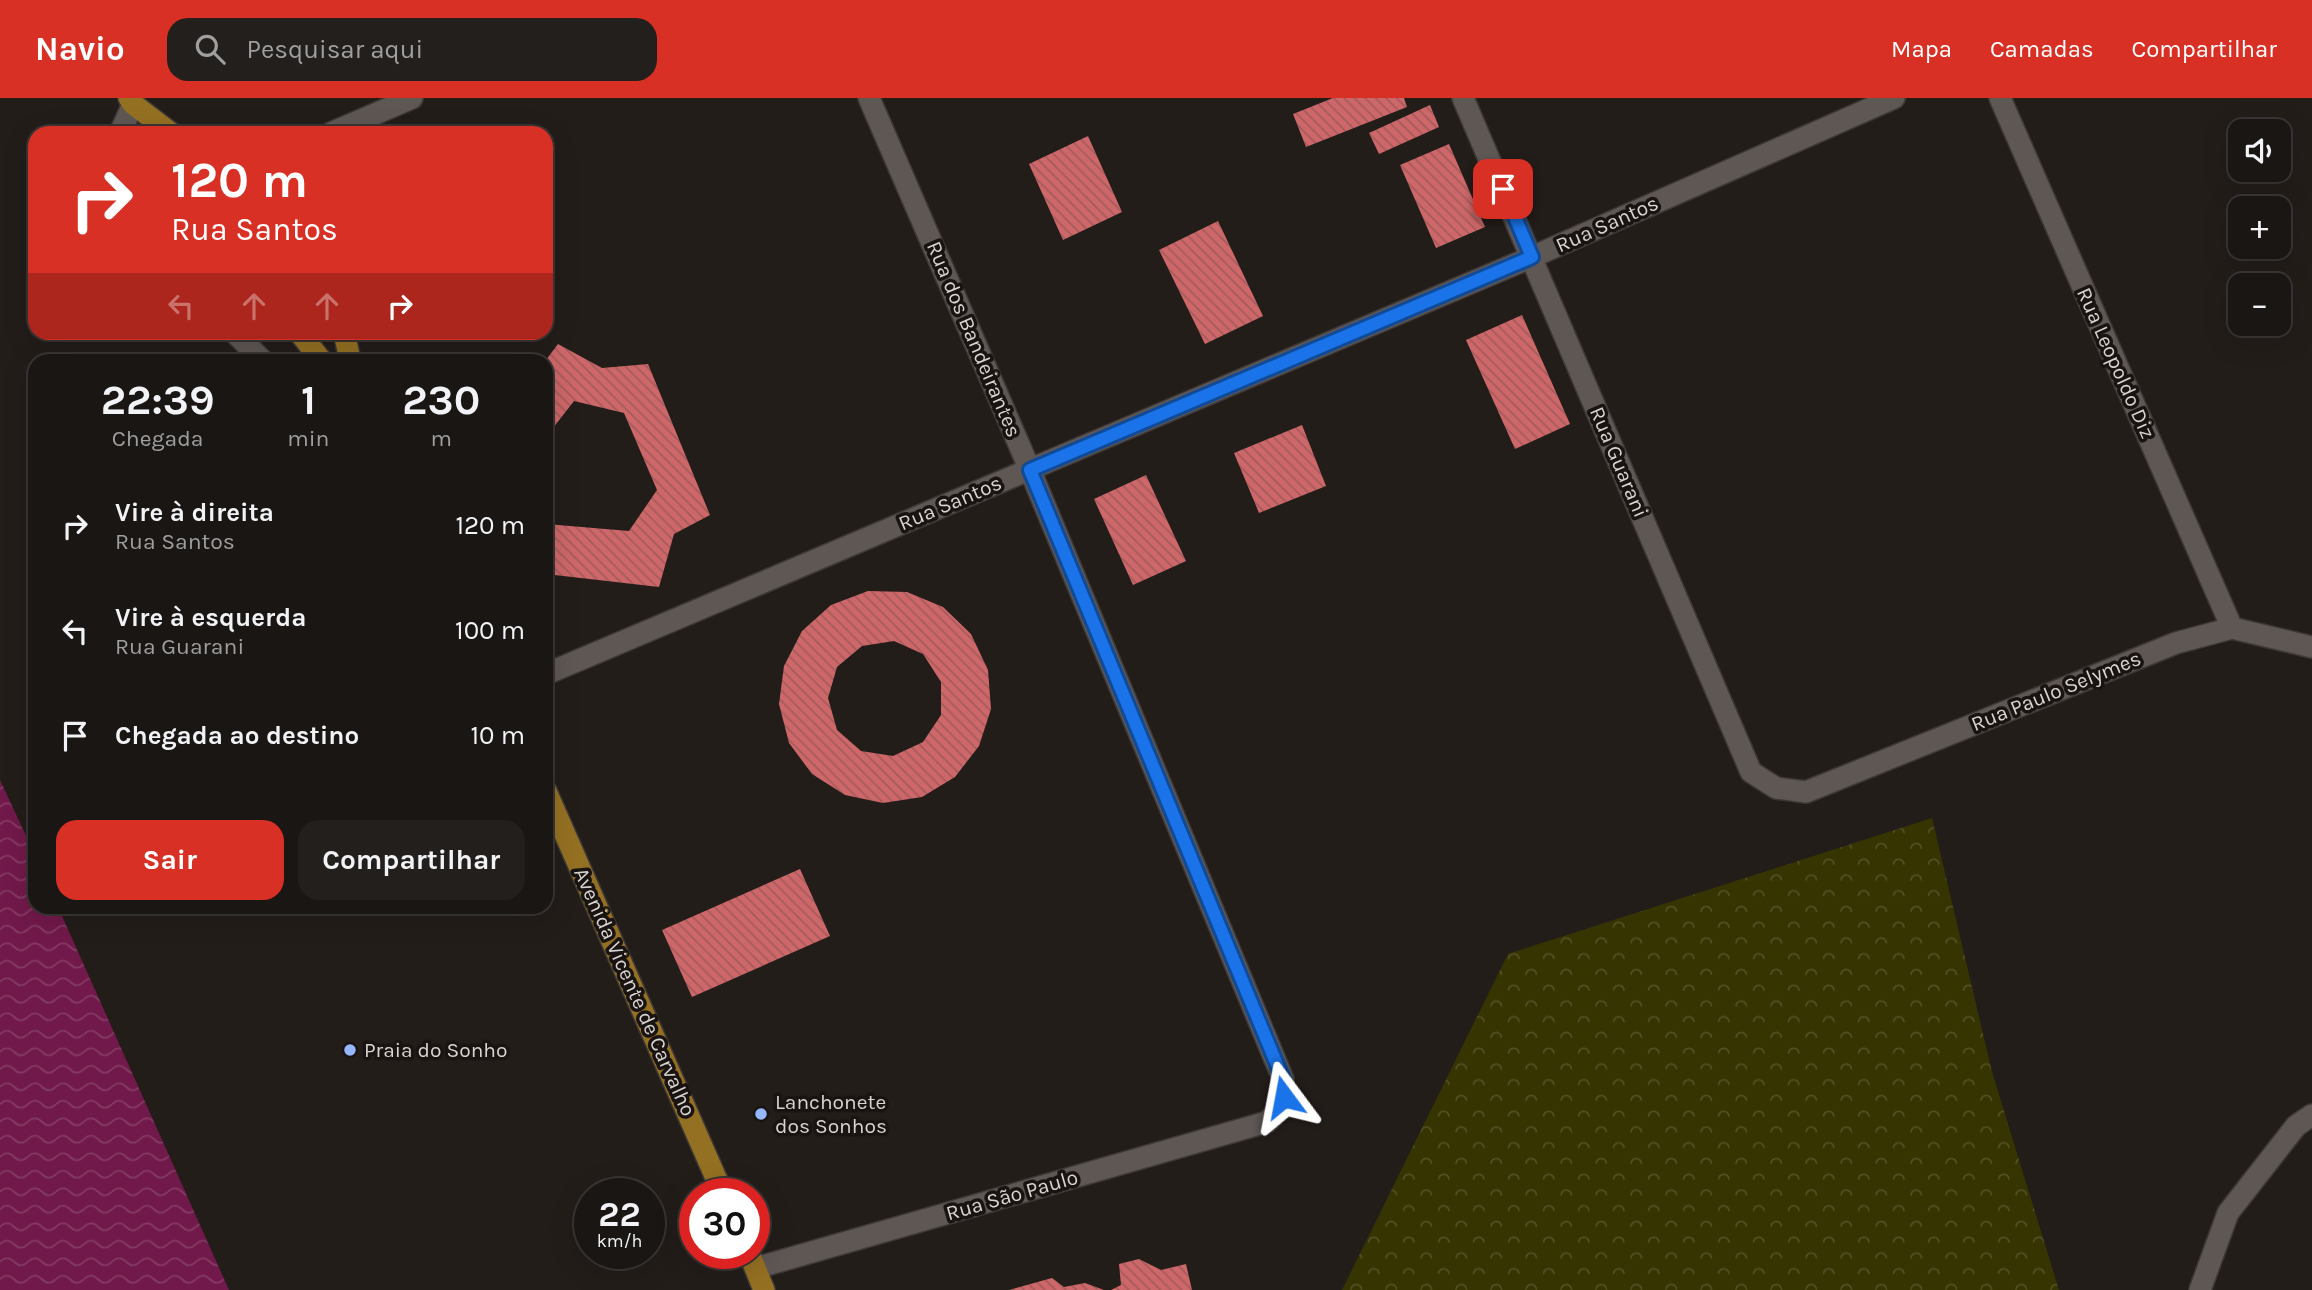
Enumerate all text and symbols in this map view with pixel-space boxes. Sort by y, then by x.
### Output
search box [167,18,657,81]
text: Navio [35,30,125,68]
icon: search [191,30,229,68]
text: Pesquisar aqui [247,34,423,65]
text: Mapa [1891,35,1952,63]
text: Camadas [1990,35,2094,63]
text: Compartilhar [2132,35,2277,63]
map controls [2228,119,2291,336]
button: sound [2228,119,2291,182]
text: 120 m [171,152,308,209]
icon: right [56,154,147,245]
pin [1473,159,1533,219]
icon: arrive [1484,170,1522,208]
street label: Rua Santos [1552,191,1662,257]
button: + [2228,196,2291,259]
text: Rua Santos [171,211,338,248]
street label: Rua dos Bandeirantes [922,237,1026,441]
button: − [2228,273,2291,336]
street label: Rua Leopoldo Diz [2072,284,2160,442]
icon: left [162,287,200,325]
icon: ahead [235,287,273,325]
icon: ahead [308,287,346,325]
icon: right [381,287,419,325]
text: 22:39 [101,375,215,425]
text: 1 [301,375,316,425]
text: 230 [402,375,480,425]
street label: Rua Guarani [1585,403,1653,521]
text: Chegada [112,425,203,452]
text: min [287,425,330,452]
text: m [430,425,452,452]
street label: Rua Santos [895,471,1005,535]
text: Vire à direita [115,497,274,528]
icon: right [56,507,94,545]
text: 120 m [455,510,525,541]
text: Rua Santos [115,528,235,555]
text: Vire à esquerda [115,602,306,633]
icon: left [56,612,94,650]
text: 100 m [455,615,525,646]
text: Rua Guarani [115,633,244,660]
street label: Rua Paulo Selymes [1968,646,2144,736]
icon: arrive [56,717,94,755]
text: Chegada ao destino [115,720,359,751]
text: 10 m [470,720,525,751]
button: Sair [56,820,284,900]
button: Compartilhar [298,820,525,900]
street label: Avenida Vicente de Carvalho [569,864,701,1120]
place label: Praia do Sonho [364,1038,507,1062]
marker: Praia do Sonho [342,1042,358,1058]
position arrow [1247,1060,1321,1134]
place label: Lanchonete dos Sonhos [775,1090,887,1138]
marker: Lanchonete dos Sonhos [753,1106,769,1122]
street label: Rua São Paulo [943,1165,1081,1225]
speed limit sign: 30 [679,1178,770,1269]
text: 22 [598,1194,641,1235]
text: km/h [597,1230,642,1252]

